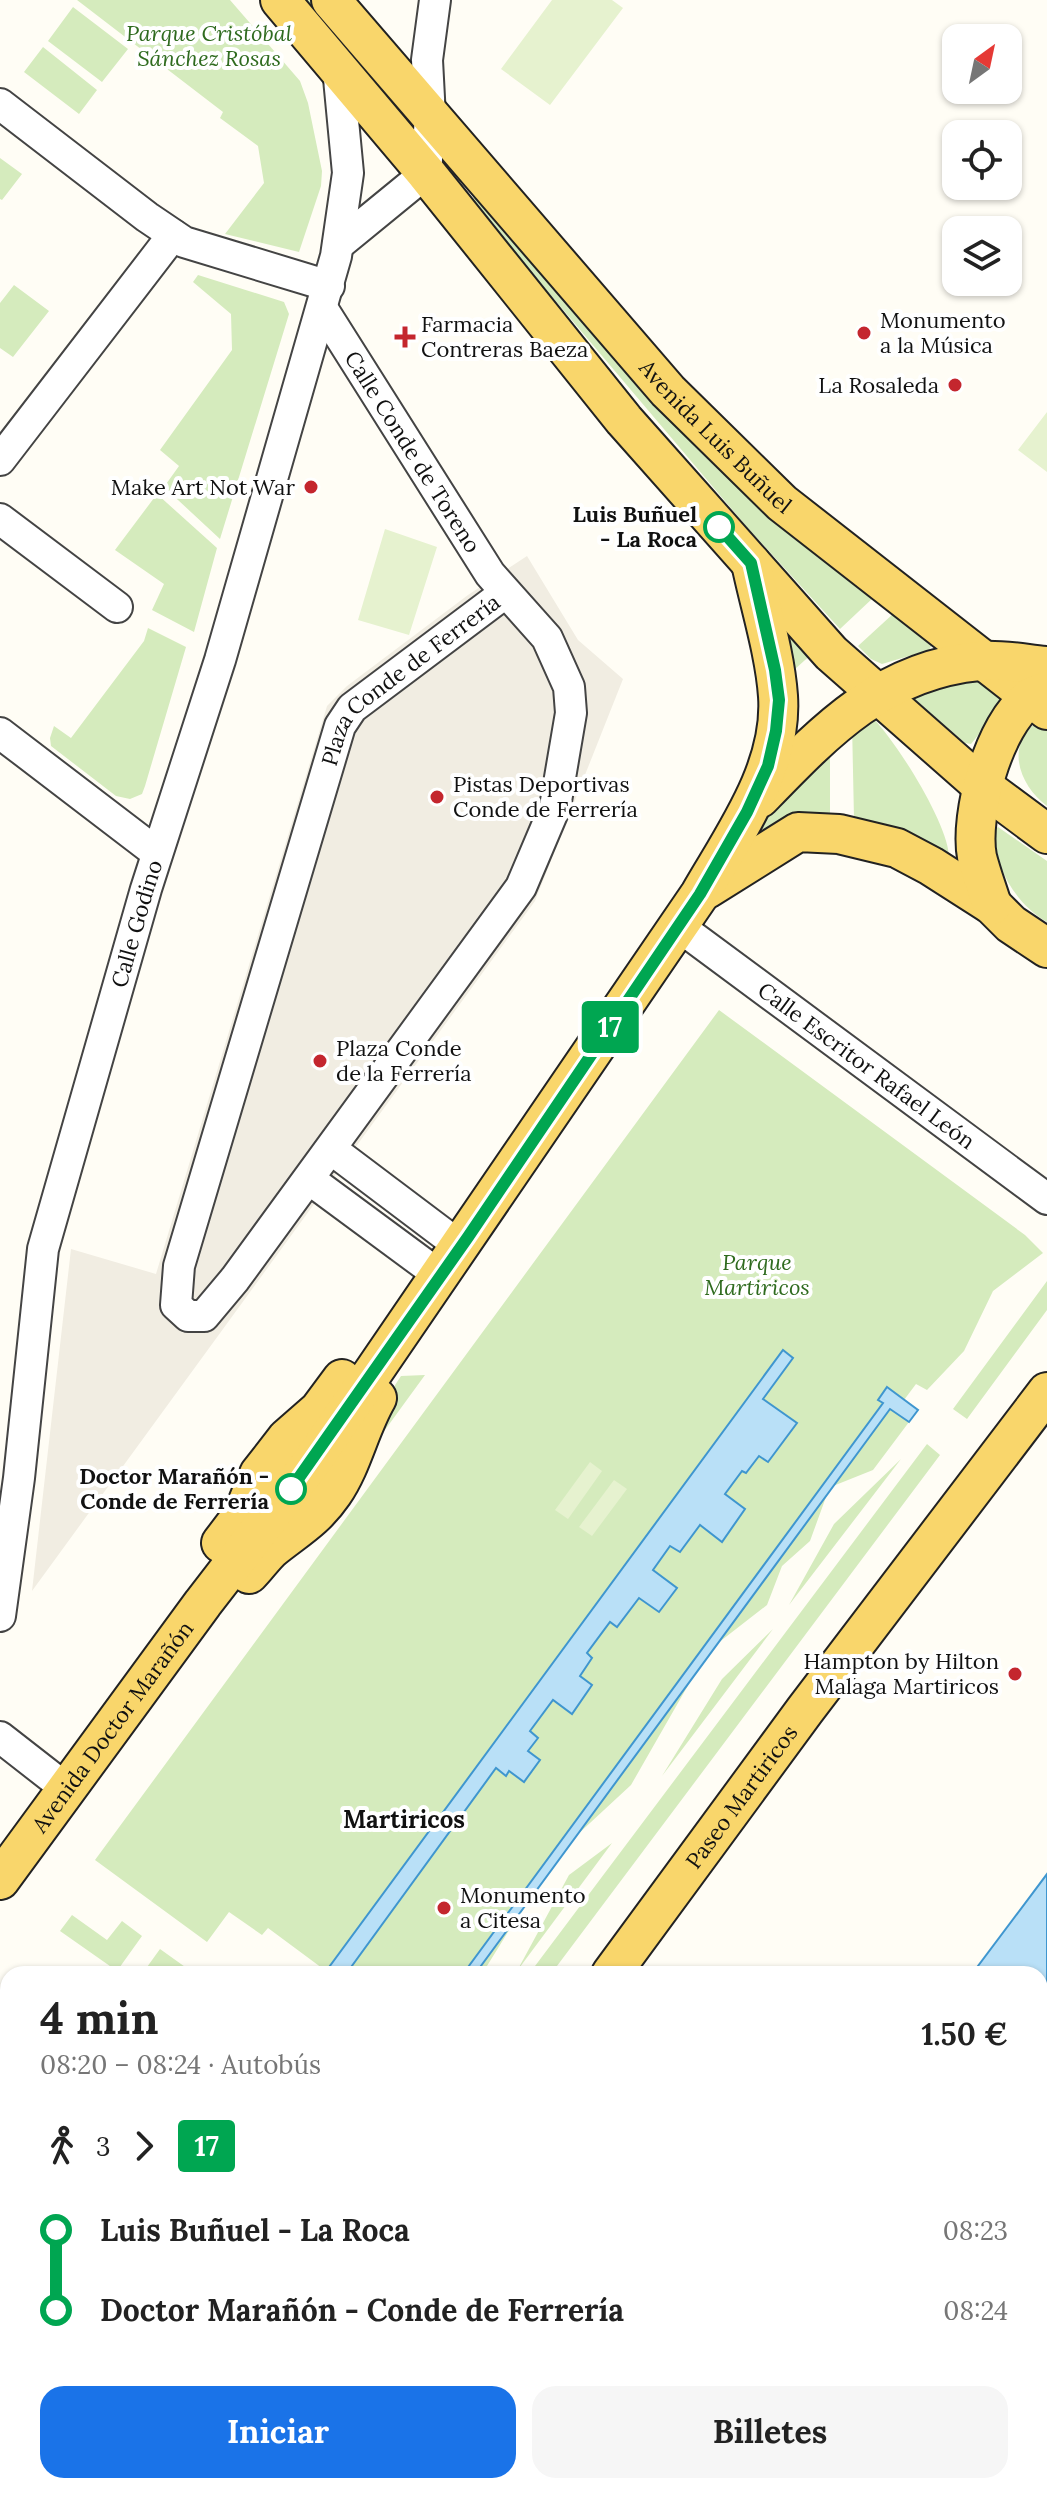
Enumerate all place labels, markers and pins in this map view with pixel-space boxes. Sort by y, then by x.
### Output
place label: Monumento a la Música [880,306,1006,359]
place label: Farmacia Contreras Baeza [421,310,588,363]
marker: Monumento a la Música [855,324,873,342]
marker: Farmacia Contreras Baeza [396,328,414,346]
place label: La Rosaleda [818,371,939,399]
marker: La Rosaleda [946,376,964,394]
place label: Make Art Not War [111,473,295,501]
marker: Make Art Not War [302,478,320,496]
place label: Luis Buñuel - La Roca [572,500,697,553]
marker: Luis Buñuel - La Roca [704,512,734,542]
place label: Pistas Deportivas Conde de Ferrería [453,770,638,823]
marker: Pistas Deportivas Conde de Ferrería [428,788,446,806]
place label: Plaza Conde de la Ferrería [336,1034,472,1087]
marker: Plaza Conde de la Ferrería [311,1052,329,1070]
place label: Doctor Marañón - Conde de Ferrería [79,1462,269,1515]
marker: Doctor Marañón - Conde de Ferrería [276,1474,306,1504]
place label: Hampton by Hilton Malaga Martiricos [803,1647,999,1700]
marker: Hampton by Hilton Malaga Martiricos [1006,1665,1024,1683]
place label: Monumento a Citesa [460,1881,586,1934]
marker: Monumento a Citesa [435,1899,453,1917]

